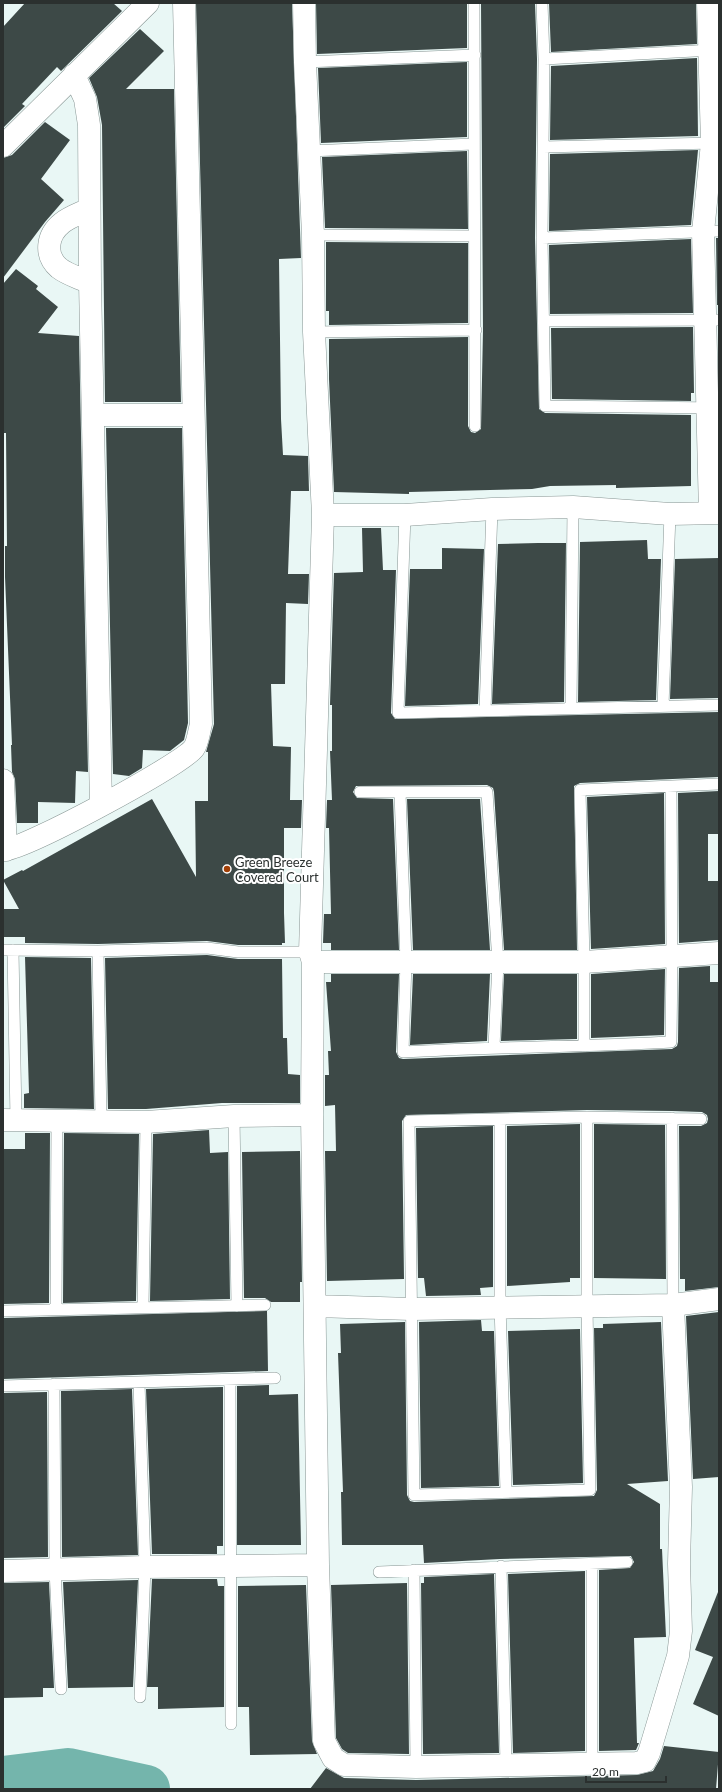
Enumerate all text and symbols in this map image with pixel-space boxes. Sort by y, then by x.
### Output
place label: Green Breeze Covered Court [235,854,319,885]
marker: Green Breeze Covered Court [222,864,232,874]
scale bar [586,1758,666,1784]
text: 20 m [592,1764,619,1779]

